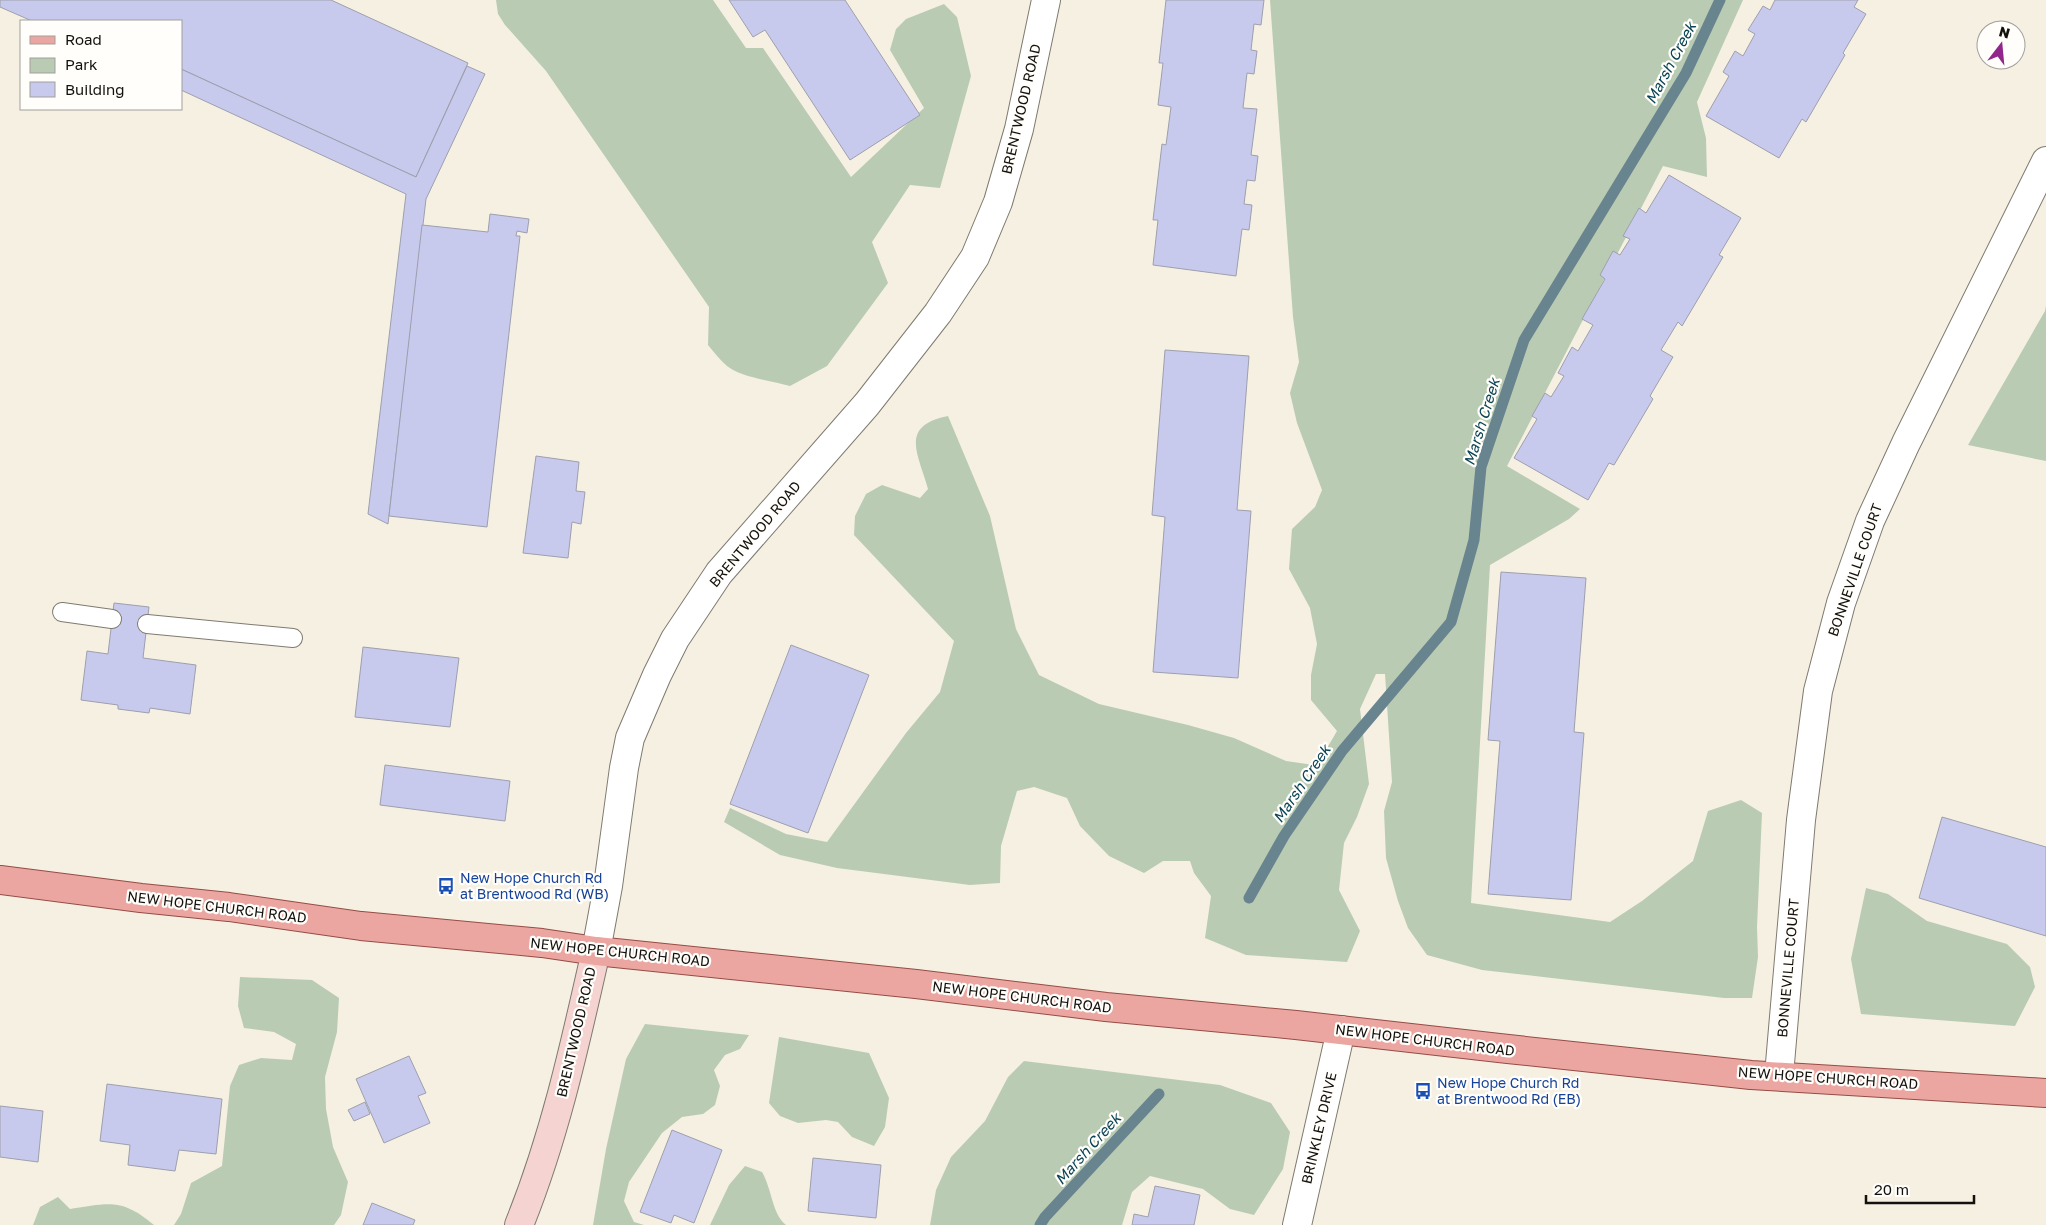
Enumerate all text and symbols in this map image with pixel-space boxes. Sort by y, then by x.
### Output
water label: Marsh Creek [1641,17,1700,106]
legend [20,20,182,110]
north arrow [1976,20,2026,70]
text: N [1997,22,2012,42]
text: Road [65,30,102,48]
street label: BRENTWOOD ROAD [997,42,1044,176]
text: Park [65,55,98,73]
text: Building [65,80,125,98]
water label: Marsh Creek [1459,375,1503,467]
street label: BRENTWOOD ROAD [705,477,804,590]
street label: BONNEVILLE COURT [1824,501,1885,639]
water label: Marsh Creek [1269,740,1335,826]
place label: New Hope Church Rd at Brentwood Rd (WB) [460,869,609,902]
bus stop icon: New Hope Church Rd at Brentwood Rd (WB) [436,876,456,896]
street label: NEW HOPE CHURCH ROAD [126,887,308,926]
street label: BONNEVILLE COURT [1773,897,1802,1038]
street label: NEW HOPE CHURCH ROAD [529,934,711,969]
street label: BRENTWOOD ROAD [552,965,599,1099]
street label: NEW HOPE CHURCH ROAD [931,977,1113,1016]
street label: NEW HOPE CHURCH ROAD [1334,1020,1516,1059]
street label: NEW HOPE CHURCH ROAD [1737,1063,1919,1092]
street label: BRINKLEY DRIVE [1297,1070,1340,1186]
place label: New Hope Church Rd at Brentwood Rd (EB) [1437,1074,1581,1107]
bus stop icon: New Hope Church Rd at Brentwood Rd (EB) [1413,1081,1433,1101]
water label: Marsh Creek [1050,1108,1125,1188]
scale bar [1866,1172,1974,1204]
text: 20 m [1874,1180,1909,1198]

